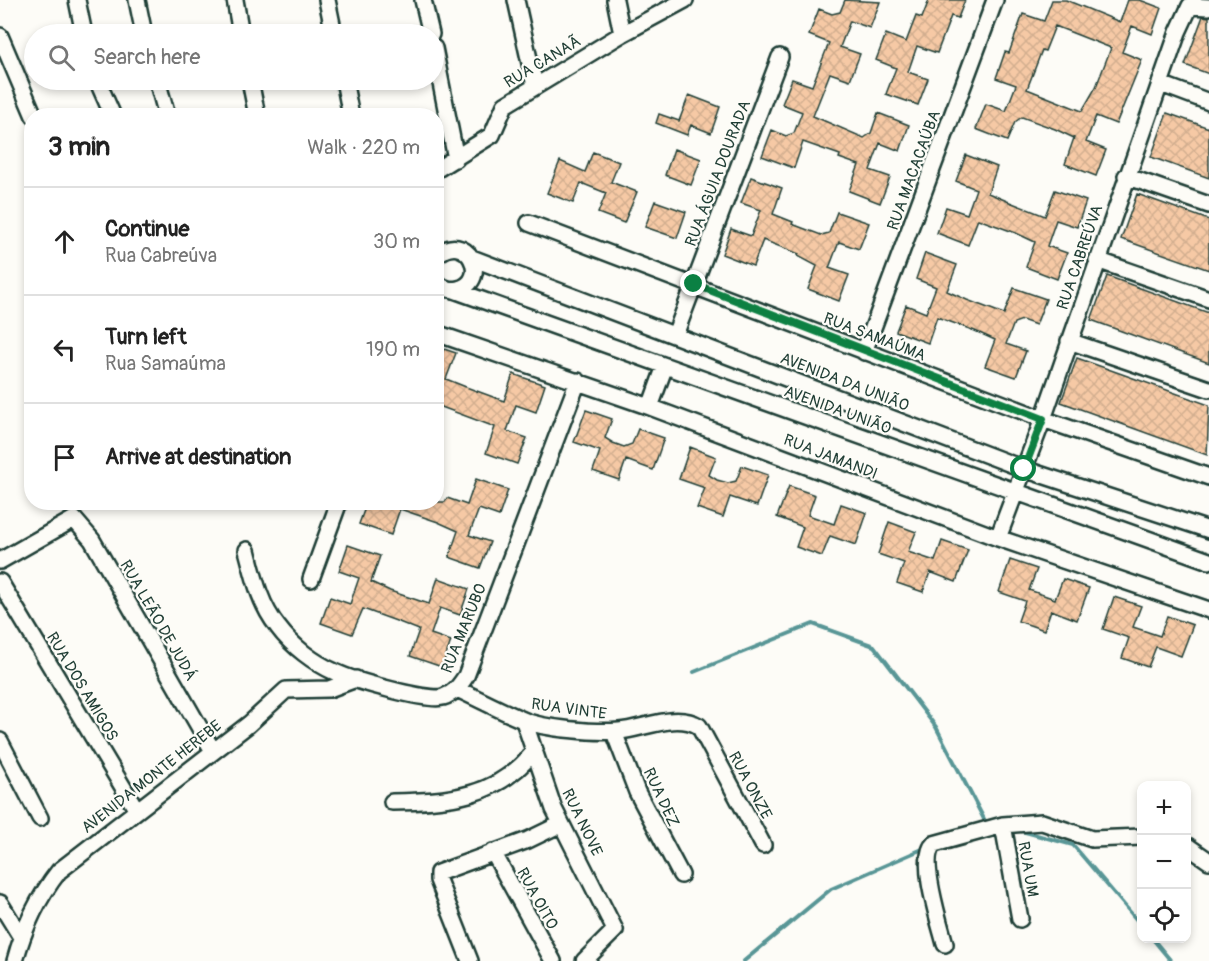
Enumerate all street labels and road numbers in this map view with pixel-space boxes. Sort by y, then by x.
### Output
street label: RUA CANAÃ [501,31,584,93]
street label: RUA ÁGUIA DOURADA [681,97,755,249]
street label: RUA MACACAÚBA [883,108,945,233]
street label: RUA CABREÚVA [1053,202,1107,312]
street label: RUA SAMAÚMA [821,308,929,366]
street label: AVENIDA DA UNIÃO [777,348,912,416]
street label: AVENIDA UNIÃO [781,381,894,439]
street label: RUA JAMANDI [781,430,880,484]
street label: RUA LEÃO DE JUDÁ [115,556,201,685]
street label: RUA MARUBO [437,581,491,676]
street label: RUA DOS AMIGOS [42,629,122,744]
street label: RUA VINTE [530,694,608,724]
street label: AVENIDA MONTE HEREBE [78,716,226,838]
street label: RUA ONZE [724,748,776,823]
street label: RUA DEZ [639,765,683,830]
street label: RUA NOVE [557,785,607,859]
street label: RUA UM [1013,840,1043,898]
street label: RUA OITO [512,864,562,933]

